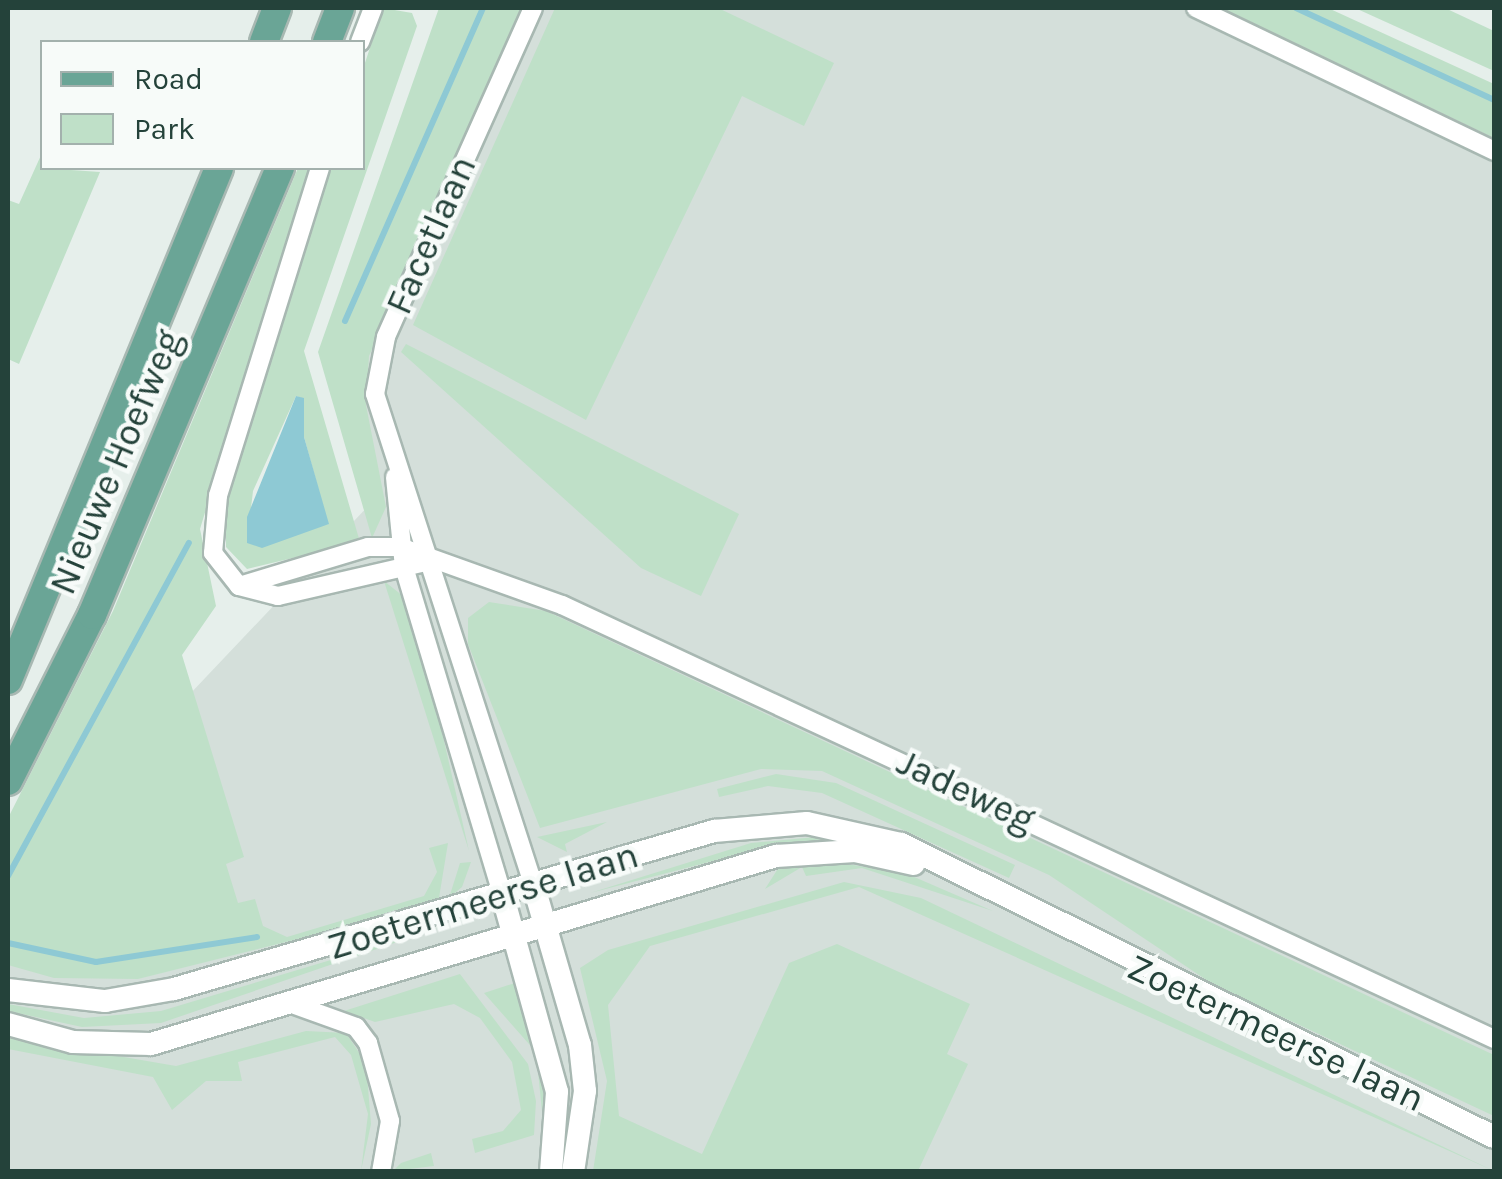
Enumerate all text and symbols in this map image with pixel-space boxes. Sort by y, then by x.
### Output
legend [40,40,365,170]
text: Road [134,61,203,97]
text: Park [134,111,195,147]
street label: Facetlaan [376,149,486,321]
street label: Nieuwe Hoefweg [40,323,192,601]
street label: Jadeweg [890,739,1042,843]
street label: Zoetermeerse laan [322,832,644,970]
street label: Zoetermeerse laan [1120,944,1432,1122]

